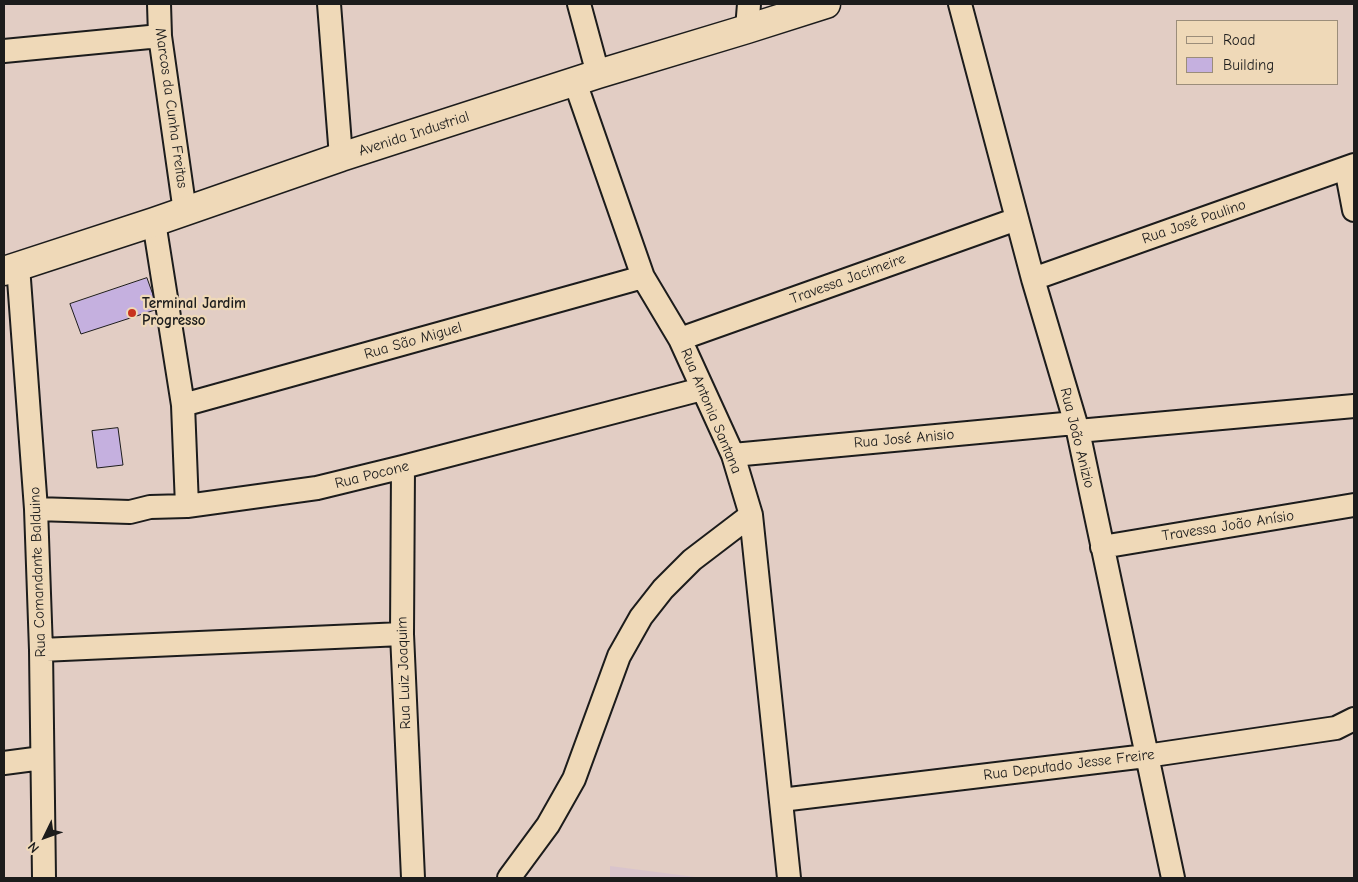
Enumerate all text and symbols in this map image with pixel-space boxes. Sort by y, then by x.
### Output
legend [1176,20,1338,85]
street label: Marcos da Cunha Freitas [151,27,191,189]
text: Road [1223,31,1255,49]
text: Building [1223,56,1274,74]
street label: Avenida Industrial [356,108,472,160]
street label: Rua José Paulino [1140,196,1248,248]
street label: Travessa Jacimeire [788,250,908,308]
place label: Terminal Jardim Progresso [142,295,246,330]
marker: Terminal Jardim Progresso [126,307,138,319]
street label: Rua São Miguel [362,318,464,364]
street label: Rua Antonia Santana [676,346,746,476]
street label: Rua João Anizio [1056,386,1098,490]
street label: Rua José Anisio [853,426,955,452]
street label: Rua Pocone [333,457,411,493]
street label: Rua Comandante Balduino [26,486,50,658]
street label: Travessa João Anísio [1161,507,1295,545]
street label: Rua Luiz Joaquim [393,616,415,730]
street label: Rua Deputado Jesse Freire [982,746,1156,784]
north arrow [20,812,70,862]
text: N [24,838,43,856]

